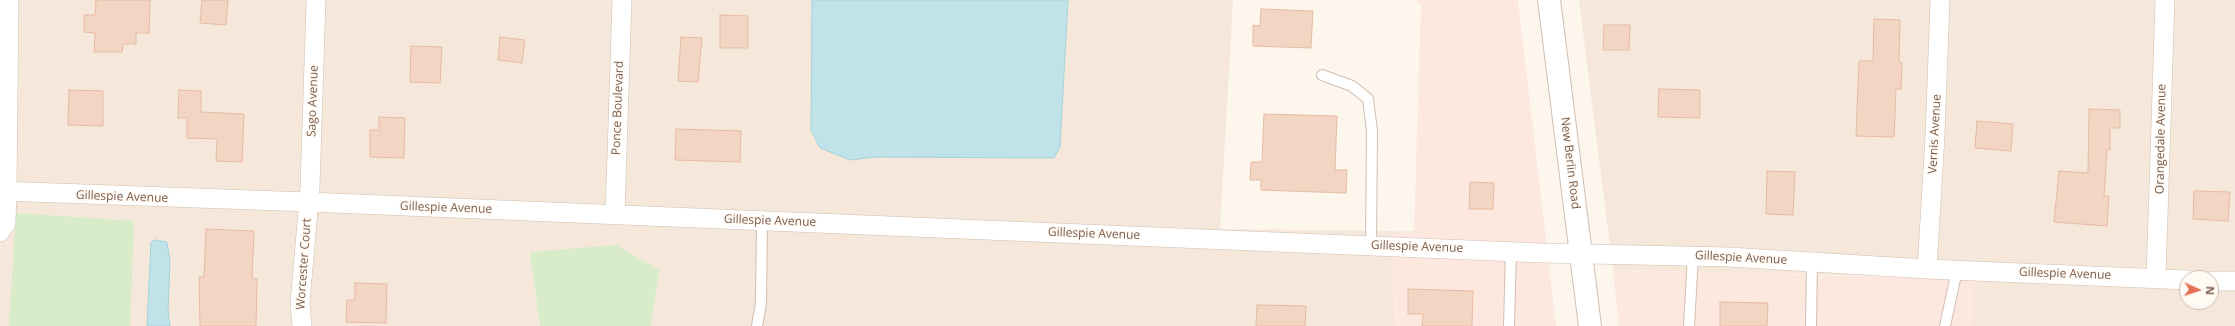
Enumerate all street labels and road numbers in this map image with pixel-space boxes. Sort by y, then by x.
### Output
street label: Ponce Boulevard [609,61,627,155]
street label: Sago Avenue [305,65,321,137]
street label: Orangedale Avenue [2153,84,2169,194]
street label: Vernis Avenue [1926,94,1944,174]
street label: New Berlin Road [1557,116,1583,210]
street label: Gillespie Avenue [76,188,168,206]
street label: Gillespie Avenue [400,199,492,217]
street label: Gillespie Avenue [724,212,816,230]
street label: Worcester Court [294,218,314,310]
street label: Gillespie Avenue [1048,225,1140,243]
street label: Gillespie Avenue [1371,238,1463,256]
street label: Gillespie Avenue [1695,248,1787,268]
street label: Gillespie Avenue [2019,265,2111,283]

